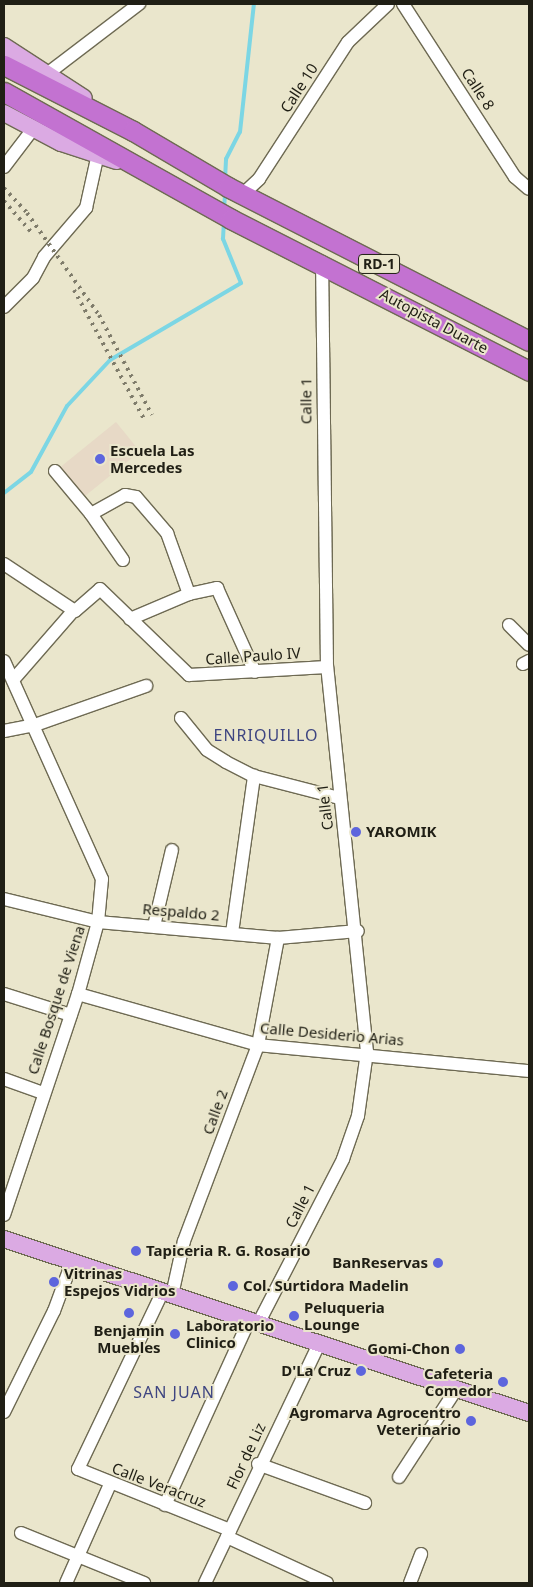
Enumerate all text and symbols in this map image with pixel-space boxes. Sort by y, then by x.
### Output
street label: Calle 10 [276,60,322,116]
street label: Calle 8 [458,65,498,113]
road number: RD-1 [358,252,400,276]
street label: Autopista Duarte [377,285,491,357]
street label: Calle 1 [297,378,315,424]
place label: Escuela Las Mercedes [110,441,195,476]
marker: Escuela Las Mercedes [94,453,106,465]
street label: Calle Paulo IV [205,644,301,668]
district label: ENRIQUILLO [212,725,320,745]
street label: Calle 1 [313,783,337,831]
place label: YAROMIK [366,823,437,841]
marker: YAROMIK [350,826,362,838]
street label: Respaldo 2 [142,900,220,924]
street label: Calle Bosque de Viena [23,923,89,1077]
street label: Calle Desiderio Arias [259,1019,405,1049]
street label: Calle 2 [199,1087,231,1137]
street label: Calle 1 [281,1181,319,1231]
place label: Tapiceria R. G. Rosario [146,1242,310,1260]
marker: Tapiceria R. G. Rosario [130,1245,142,1257]
place label: BanReservas [332,1254,428,1272]
marker: BanReservas [432,1257,444,1269]
place label: Vitrinas Espejos Vidrios [64,1264,175,1299]
marker: Vitrinas Espejos Vidrios [48,1276,60,1288]
place label: Col. Surtidora Madelin [243,1277,409,1295]
marker: Col. Surtidora Madelin [227,1280,239,1292]
place label: Peluqueria Lounge [304,1298,385,1333]
marker: Benjamin Muebles [123,1307,135,1319]
marker: Peluqueria Lounge [288,1310,300,1322]
place label: Laboratorio Clinico [186,1316,274,1351]
place label: Benjamin Muebles [94,1321,164,1356]
marker: Laboratorio Clinico [168,1327,182,1341]
place label: Gomi-Chon [367,1340,450,1358]
marker: Gomi-Chon [454,1343,466,1355]
place label: D'La Cruz [281,1362,351,1380]
place label: Cafeteria Comedor [424,1364,493,1399]
marker: D'La Cruz [355,1365,367,1377]
marker: Cafeteria Comedor [497,1376,509,1388]
district label: SAN JUAN [132,1382,216,1402]
place label: Agromarva Agrocentro Veterinario [289,1403,461,1438]
marker: Agromarva Agrocentro Veterinario [465,1415,477,1427]
street label: Flor de Liz [223,1420,269,1492]
street label: Calle Veracruz [109,1459,209,1511]

